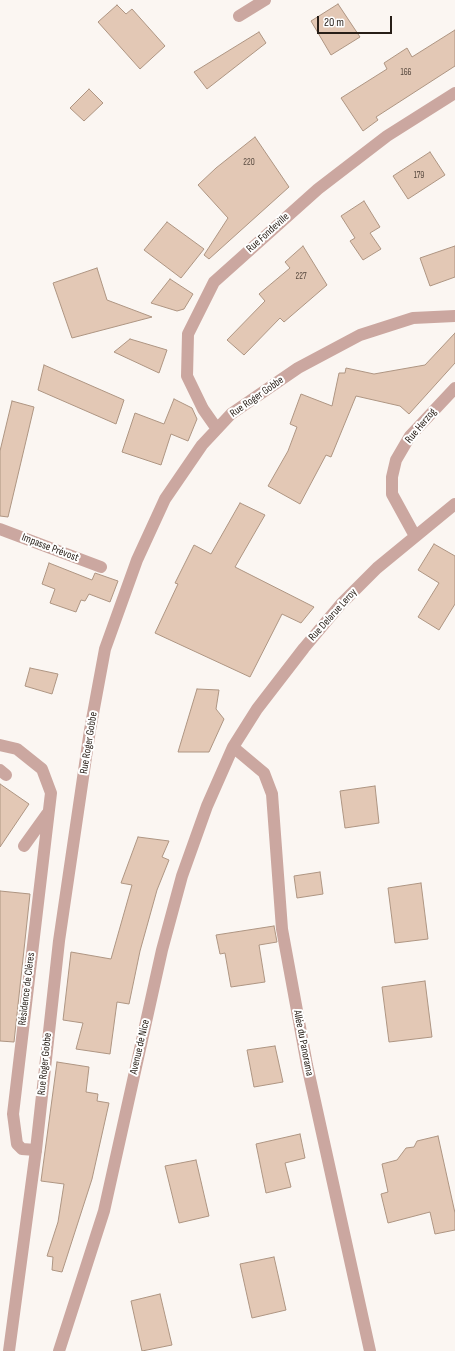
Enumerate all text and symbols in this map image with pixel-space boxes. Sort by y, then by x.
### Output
scale bar [319,8,394,34]
text: 20 m [324,15,344,30]
house number: 166 [400,68,412,78]
house number: 220 [243,158,255,168]
house number: 179 [414,171,424,181]
street label: Rue Fondeville [244,210,292,256]
house number: 227 [295,272,307,282]
street label: Rue Roger Gobbe [228,374,286,420]
street label: Rue Herzog [403,406,439,446]
street label: Impasse Prévost [20,531,80,565]
street label: Rue Delarue Leroy [306,586,360,644]
street label: Rue Roger Gobbe [78,711,100,775]
street label: Résidence de Clères [16,952,38,1026]
street label: Allée du Panorama [290,1009,316,1077]
street label: Avenue de Nice [127,1018,153,1076]
street label: Rue Roger Gobbe [35,1032,55,1096]

